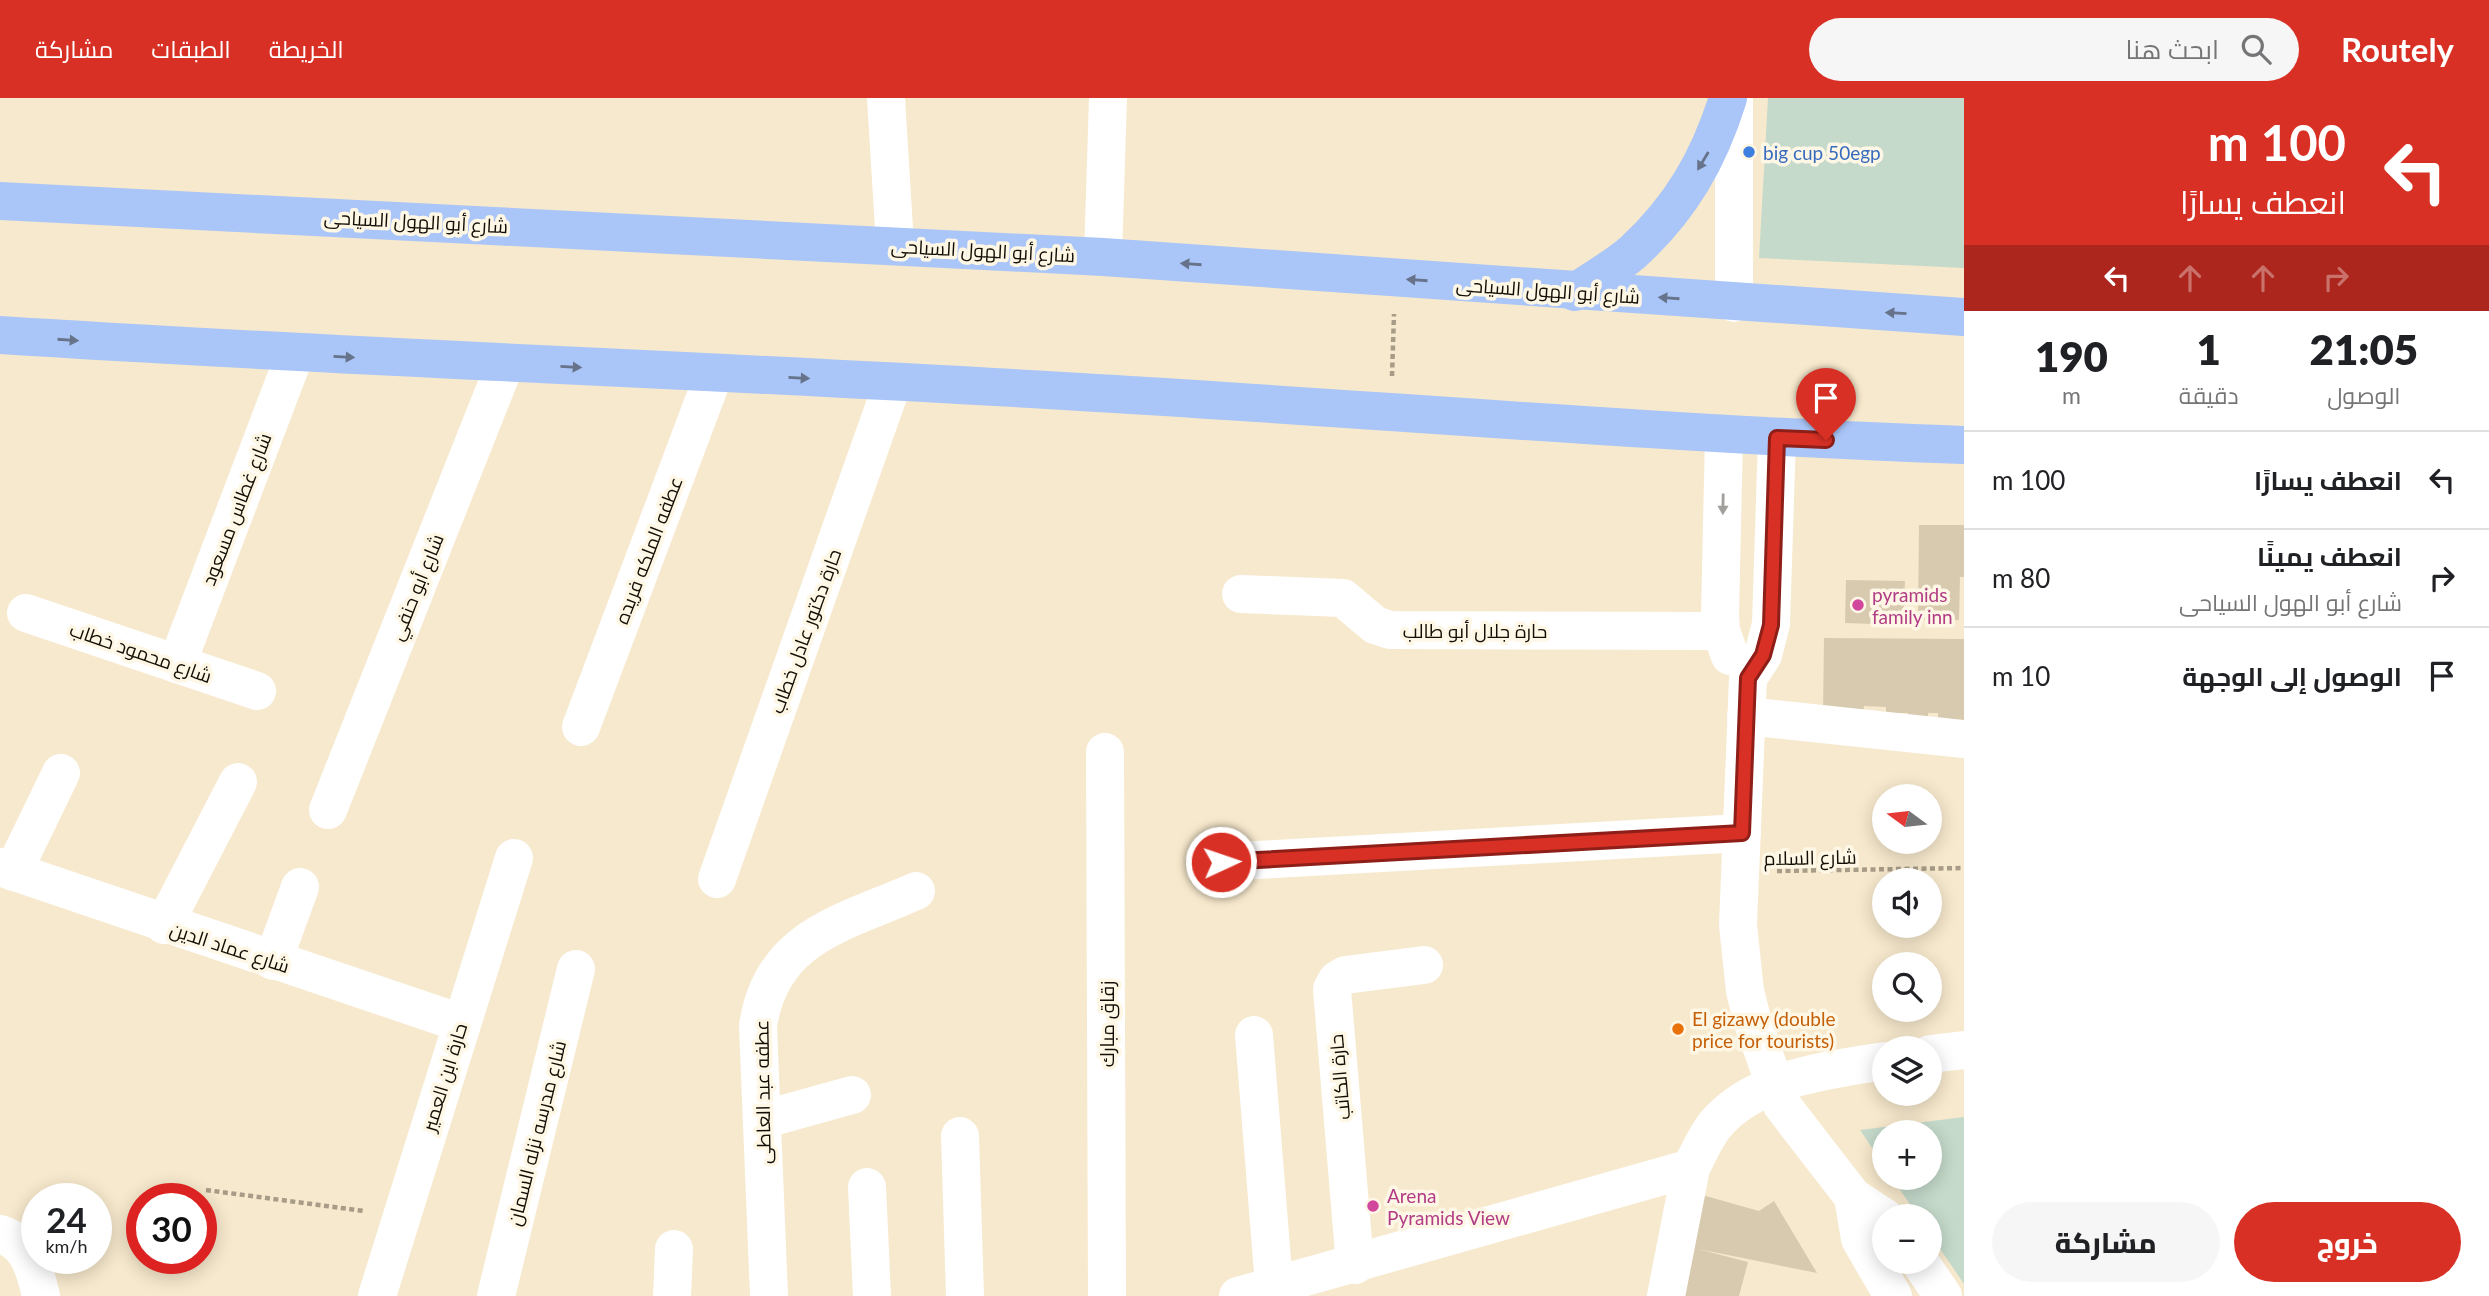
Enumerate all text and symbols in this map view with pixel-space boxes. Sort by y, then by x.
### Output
search box [1809,18,2299,81]
text: Routely [2341,29,2454,69]
icon: search [2237,30,2275,68]
text: ابحث هنا [2125,33,2219,65]
text: مشاركة [35,34,113,63]
text: الطبقات [151,34,231,63]
text: الخريطة [269,34,344,63]
text: 100 m [2208,113,2346,171]
icon: left [2370,126,2461,217]
place label: big cup 50egp [1763,141,1881,164]
marker: big cup 50egp [1741,144,1757,160]
one-way arrow [1697,152,1709,171]
text: انعطف يسارًا [2180,182,2346,221]
street label: شارع أبو الهول السياحى [323,205,509,240]
street label: شارع أبو الهول السياحى [890,234,1076,269]
one-way arrow [1179,258,1201,269]
icon: left [2098,259,2136,297]
icon: ahead [2171,259,2209,297]
icon: ahead [2244,259,2282,297]
icon: right [2317,259,2355,297]
street label: شارع أبو الهول السياحى [1455,272,1641,311]
one-way arrow [1406,274,1428,285]
one-way arrow [1658,292,1680,303]
one-way arrow [1885,307,1907,318]
text: 1 [2197,324,2221,374]
text: 21:05 [2310,324,2418,374]
text: 190 [2035,331,2108,381]
one-way arrow [57,335,79,346]
one-way arrow [333,351,355,362]
one-way arrow [561,362,583,373]
pin [1796,368,1856,440]
one-way arrow [788,373,810,384]
icon: arrive [1807,379,1845,417]
text: m [2062,381,2081,409]
text: دقيقة [2179,381,2239,409]
text: الوصول [2327,381,2400,409]
street label: شارع غطاس مسعود [196,430,278,590]
icon: left [2423,461,2461,499]
text: 100 m [1992,464,2065,496]
text: انعطف يسارًا [2254,464,2402,496]
street label: عطفه الملكه فريده [609,473,688,627]
one-way arrow [1717,493,1729,515]
street label: شارع أبو حنفي [384,530,451,645]
text: انعطف يمينًا [2257,540,2402,572]
street label: حارة دكتور عادل خطاب [765,546,846,717]
icon: right [2423,559,2461,597]
text: 80 m [1992,562,2050,594]
place label: pyramids family inn [1872,583,1953,628]
text: شارع أبو الهول السياحى [2179,588,2402,616]
marker: pyramids family inn [1850,597,1866,613]
street label: شارع محمود خطاب [66,617,215,690]
street label: حارة جلال أبو طالب [1403,619,1547,643]
icon: arrive [2423,657,2461,695]
text: 10 m [1992,660,2050,692]
text: الوصول إلى الوجهة [2182,660,2402,692]
north arrow [1872,784,1942,854]
map controls [1872,784,1942,1274]
position arrow [1184,825,1258,899]
street label: شارع السلام [1763,845,1857,872]
button: sound [1872,868,1942,938]
street label: شارع عماد الدين [166,917,293,980]
button: search [1872,952,1942,1022]
street label: زقاق مبارك [1095,981,1120,1067]
place label: El gizawy (double price for tourists) [1692,1007,1835,1052]
street label: حارة ابن العمير [416,1020,472,1135]
street label: عطفه عبد العاطى [749,1020,776,1164]
marker: El gizawy (double price for tourists) [1670,1021,1686,1037]
street label: حارة الكاتب [1324,1033,1355,1121]
button: layers [1872,1036,1942,1106]
street label: شارع مدرسه نزله السمان [502,1038,573,1229]
button: + [1872,1120,1942,1190]
speed limit sign: 30 [126,1183,217,1274]
place label: Arena Pyramids View [1387,1184,1510,1229]
text: 24 [46,1198,87,1240]
marker: Arena Pyramids View [1365,1198,1381,1214]
button: مشاركة [1992,1202,2220,1282]
button: خروج [2234,1202,2461,1282]
button: − [1872,1204,1942,1274]
text: km/h [45,1235,88,1257]

